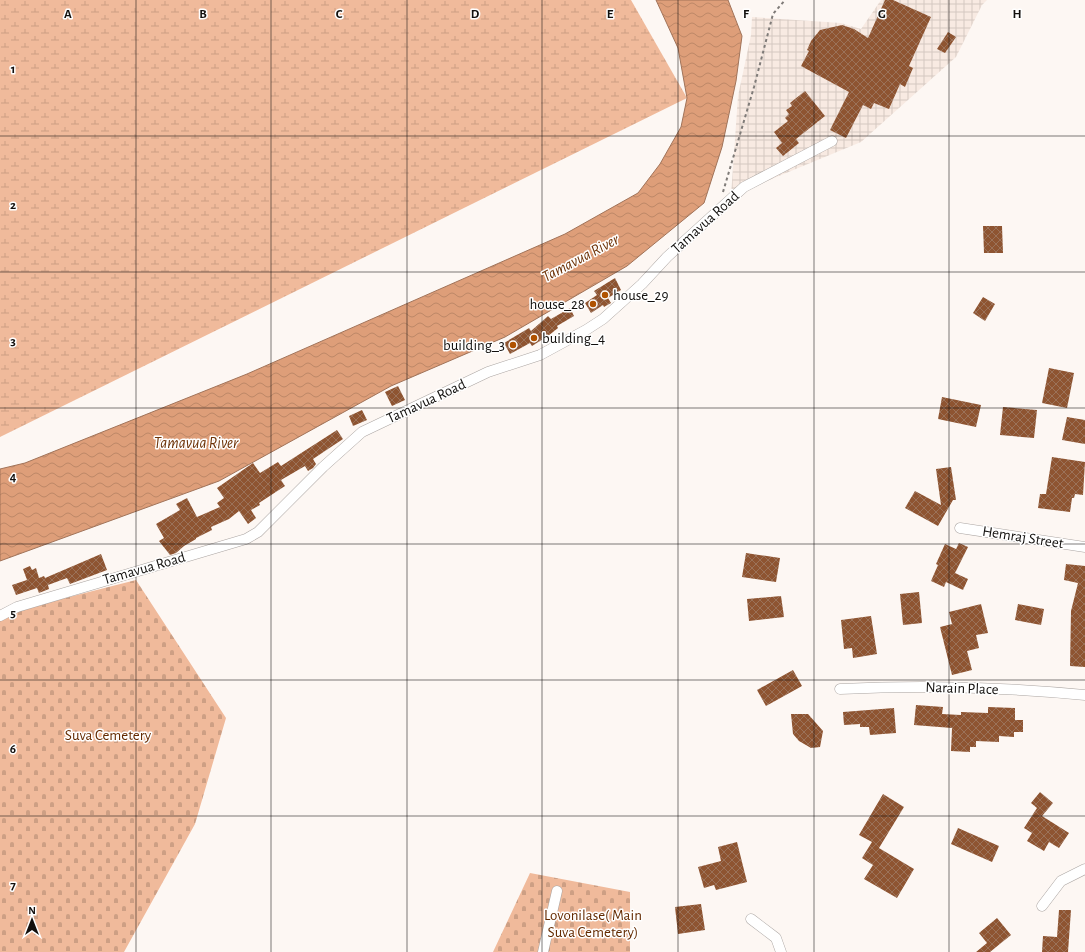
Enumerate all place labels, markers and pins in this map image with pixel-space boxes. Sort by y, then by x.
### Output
place label: house_29 [613,288,668,303]
marker: house_29 [600,290,610,300]
place label: house_28 [529,297,585,312]
marker: house_28 [588,299,598,309]
place label: building_4 [542,331,605,346]
marker: building_4 [529,333,539,343]
place label: building_3 [443,338,505,353]
marker: building_3 [508,340,518,350]

